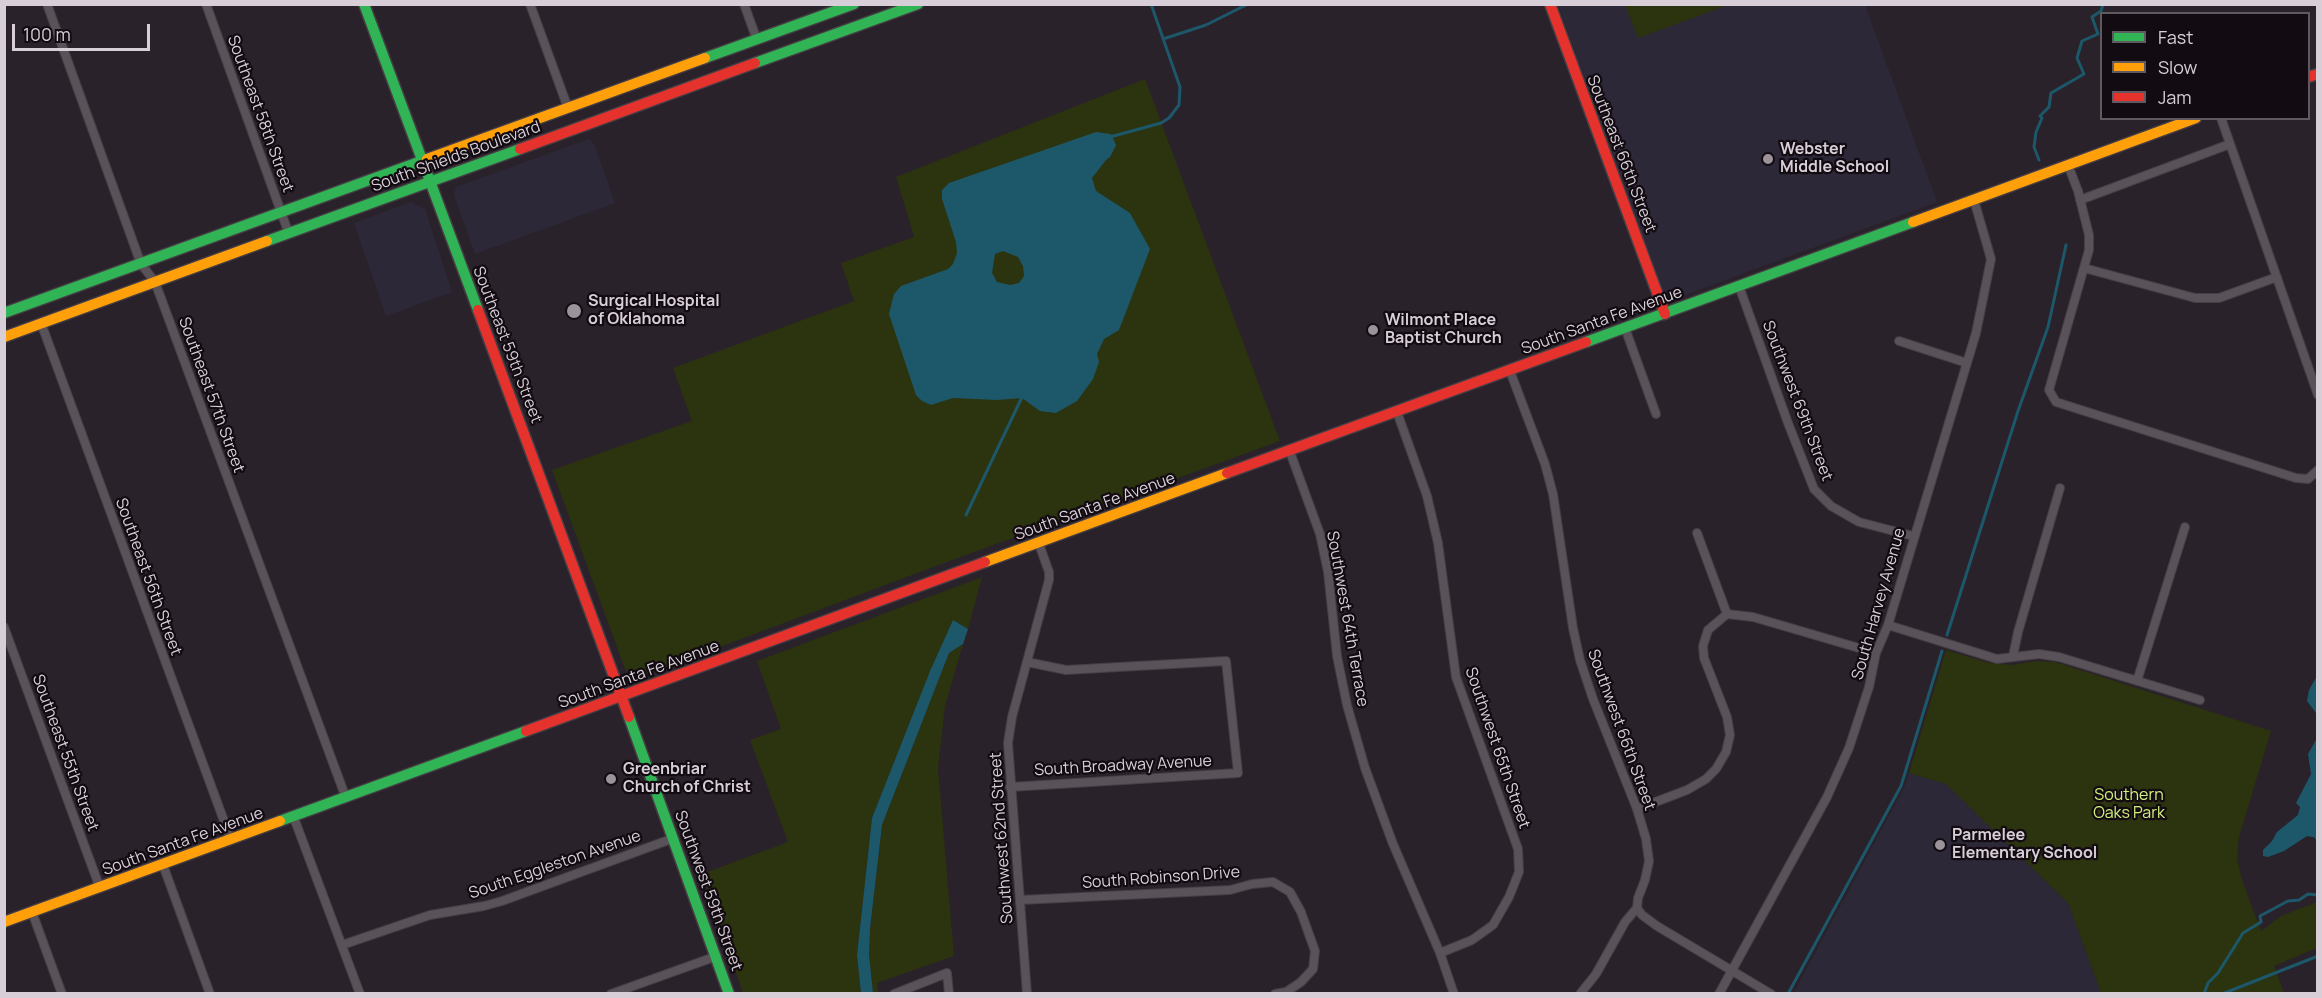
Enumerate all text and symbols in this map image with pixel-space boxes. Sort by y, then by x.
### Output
scale bar [15,12,153,50]
legend [2100,12,2310,120]
text: 100 m [23,22,71,46]
text: Fast [2158,25,2193,49]
street label: Southeast 58th Street [223,33,297,195]
text: Slow [2158,55,2197,79]
street label: Southeast 66th Street [1582,73,1660,235]
text: Jam [2158,85,2192,109]
street label: South Shields Boulevard [369,117,543,197]
place label: Webster Middle School [1780,140,1889,178]
marker: Webster Middle School [1761,152,1775,166]
street label: Southeast 59th Street [468,264,546,426]
street label: South Santa Fe Avenue [1519,283,1685,359]
place label: Surgical Hospital of Oklahoma [588,292,720,330]
marker: Surgical Hospital of Oklahoma [565,302,583,320]
place label: Wilmont Place Baptist Church [1385,311,1502,349]
street label: Southeast 57th Street [174,315,248,475]
street label: Southwest 69th Street [1758,318,1836,484]
marker: Wilmont Place Baptist Church [1366,323,1380,337]
street label: South Santa Fe Avenue [1012,469,1178,545]
street label: Southeast 56th Street [111,496,185,658]
street label: South Harvey Avenue [1848,526,1910,682]
street label: Southwest 64th Terrace [1322,530,1372,708]
street label: South Santa Fe Avenue [556,637,722,713]
street label: Southwest 66th Street [1583,647,1659,813]
street label: Southwest 65th Street [1460,665,1534,831]
street label: Southeast 55th Street [28,672,102,834]
street label: Southwest 62nd Street [986,751,1018,925]
street label: South Broadway Avenue [1034,752,1212,780]
place label: Greenbriar Church of Christ [623,760,751,798]
marker: Greenbriar Church of Christ [604,772,618,786]
park label: Southern Oaks Park [2093,786,2165,824]
street label: South Santa Fe Avenue [100,804,266,880]
street label: Southwest 59th Street [670,808,746,974]
place label: Parmelee Elementary School [1952,826,2097,864]
street label: South Eggleston Avenue [467,827,643,903]
marker: Parmelee Elementary School [1933,838,1947,852]
street label: South Robinson Drive [1081,863,1241,893]

